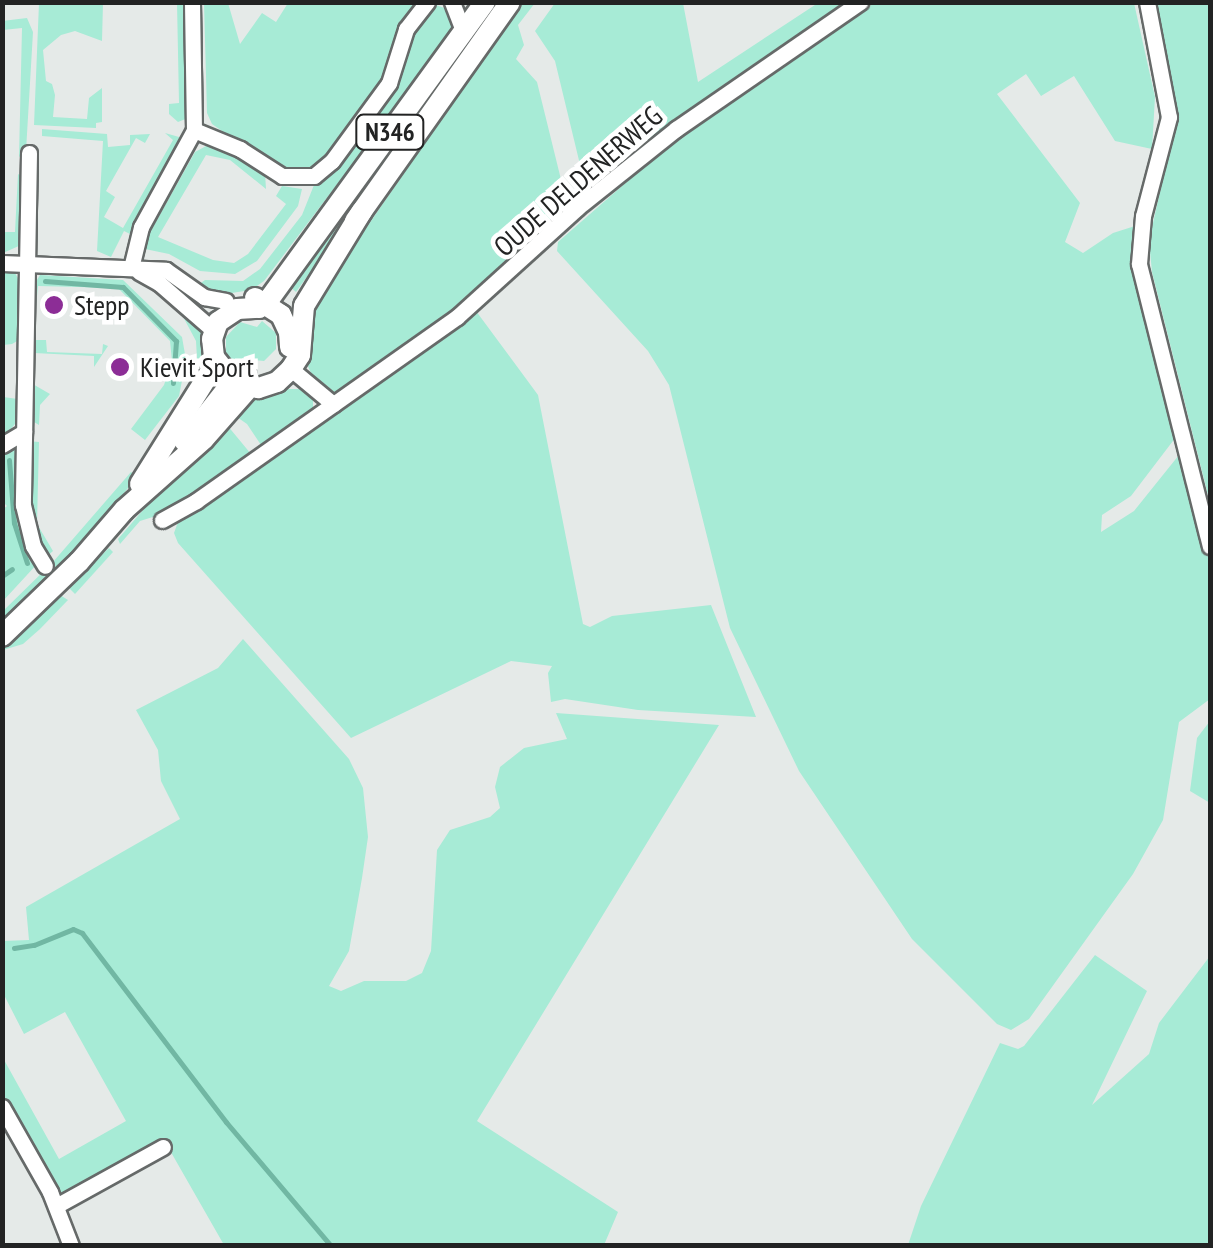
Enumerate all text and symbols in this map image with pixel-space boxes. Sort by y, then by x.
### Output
street label: OUDE DELDENERWEG [487,99,669,263]
road number: N346 [355,112,425,152]
place label: Stepp [74,288,129,322]
marker: Stepp [43,294,65,316]
place label: Kievit Sport [140,350,254,384]
marker: Kievit Sport [109,356,131,378]

